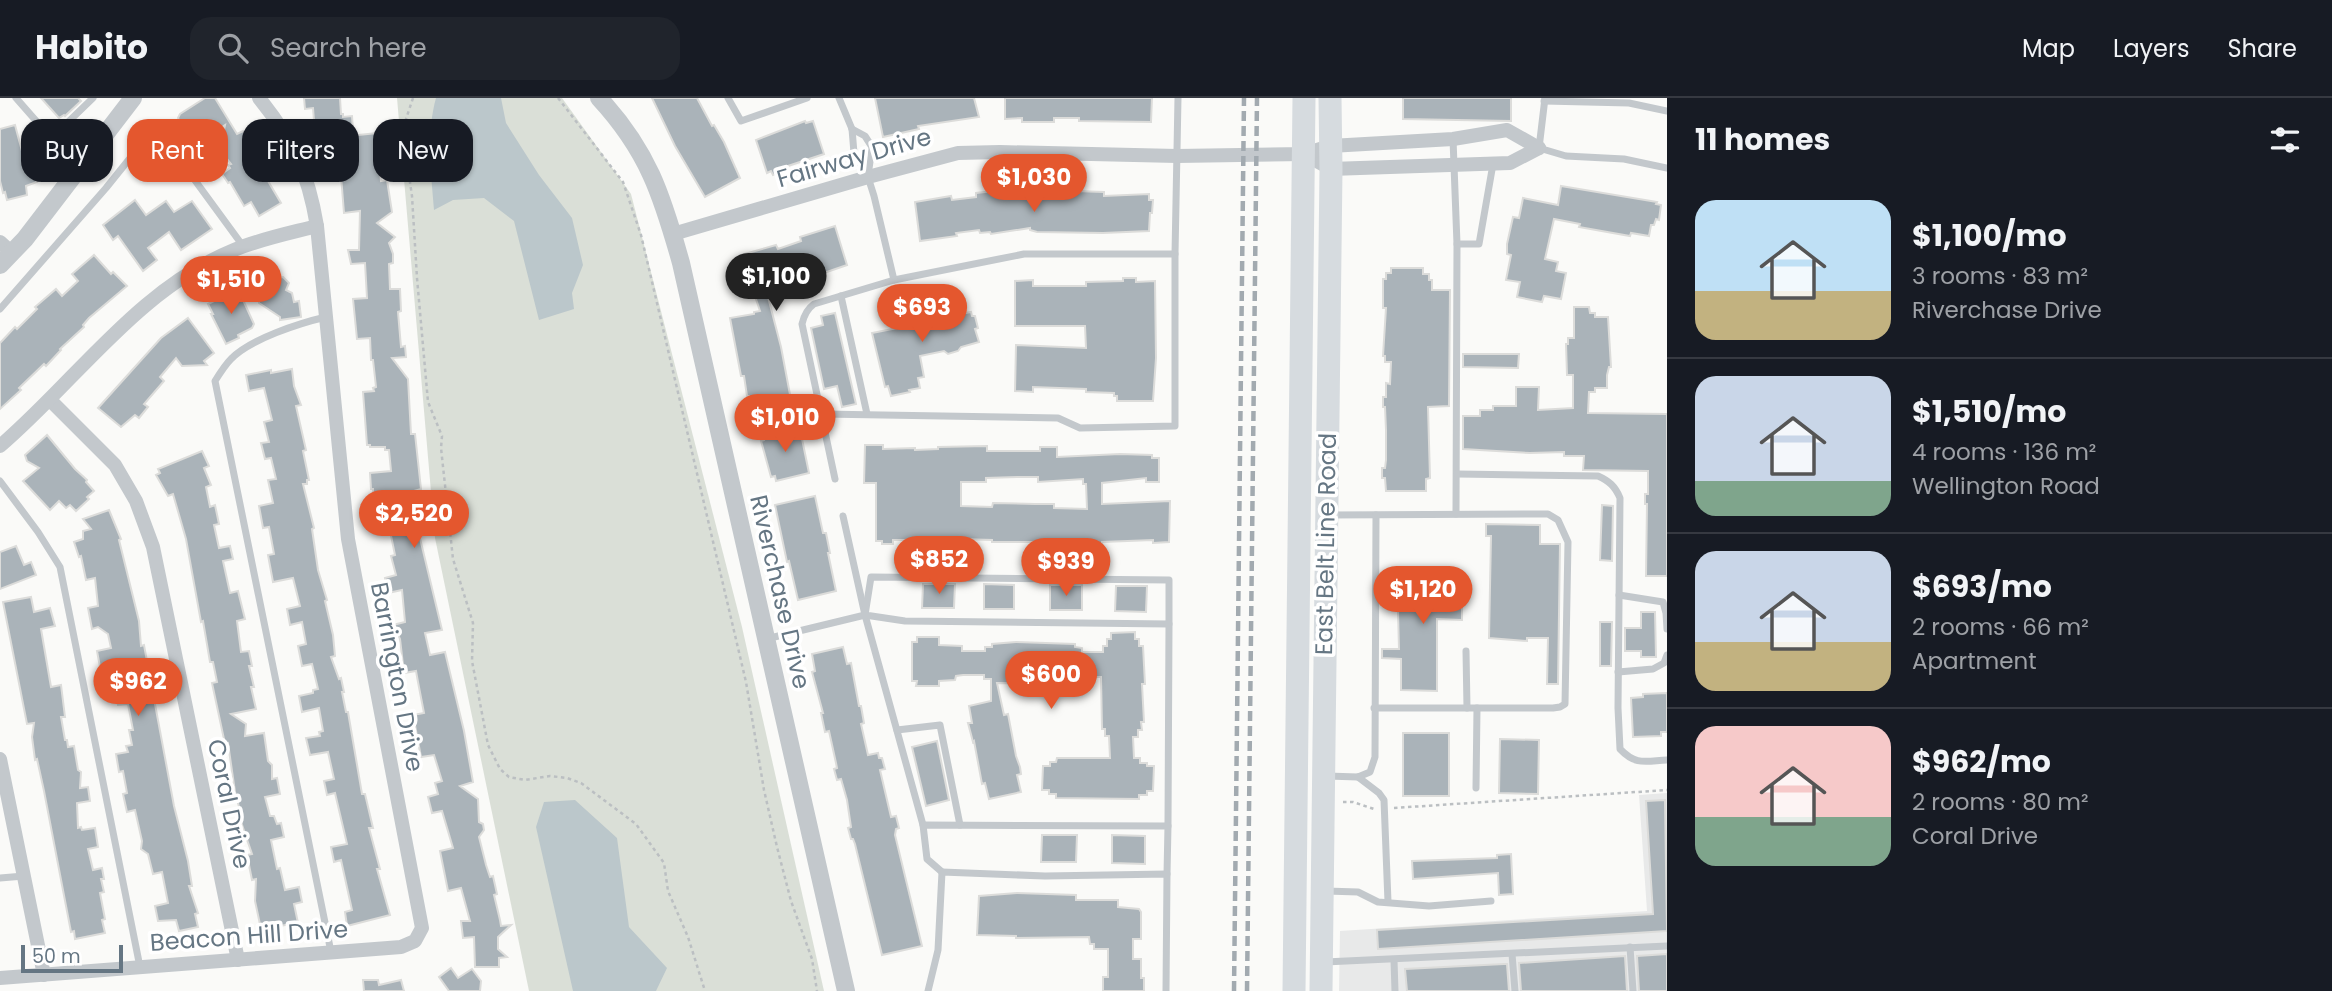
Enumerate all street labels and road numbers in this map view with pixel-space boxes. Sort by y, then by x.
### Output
street label: Fairway Drive [773,120,935,195]
street label: East Belt Line Road [1307,433,1344,655]
street label: Riverchase Drive [742,492,819,692]
street label: Barrington Drive [363,579,432,774]
street label: Coral Drive [200,736,259,872]
street label: Beacon Hill Drive [149,912,349,959]

